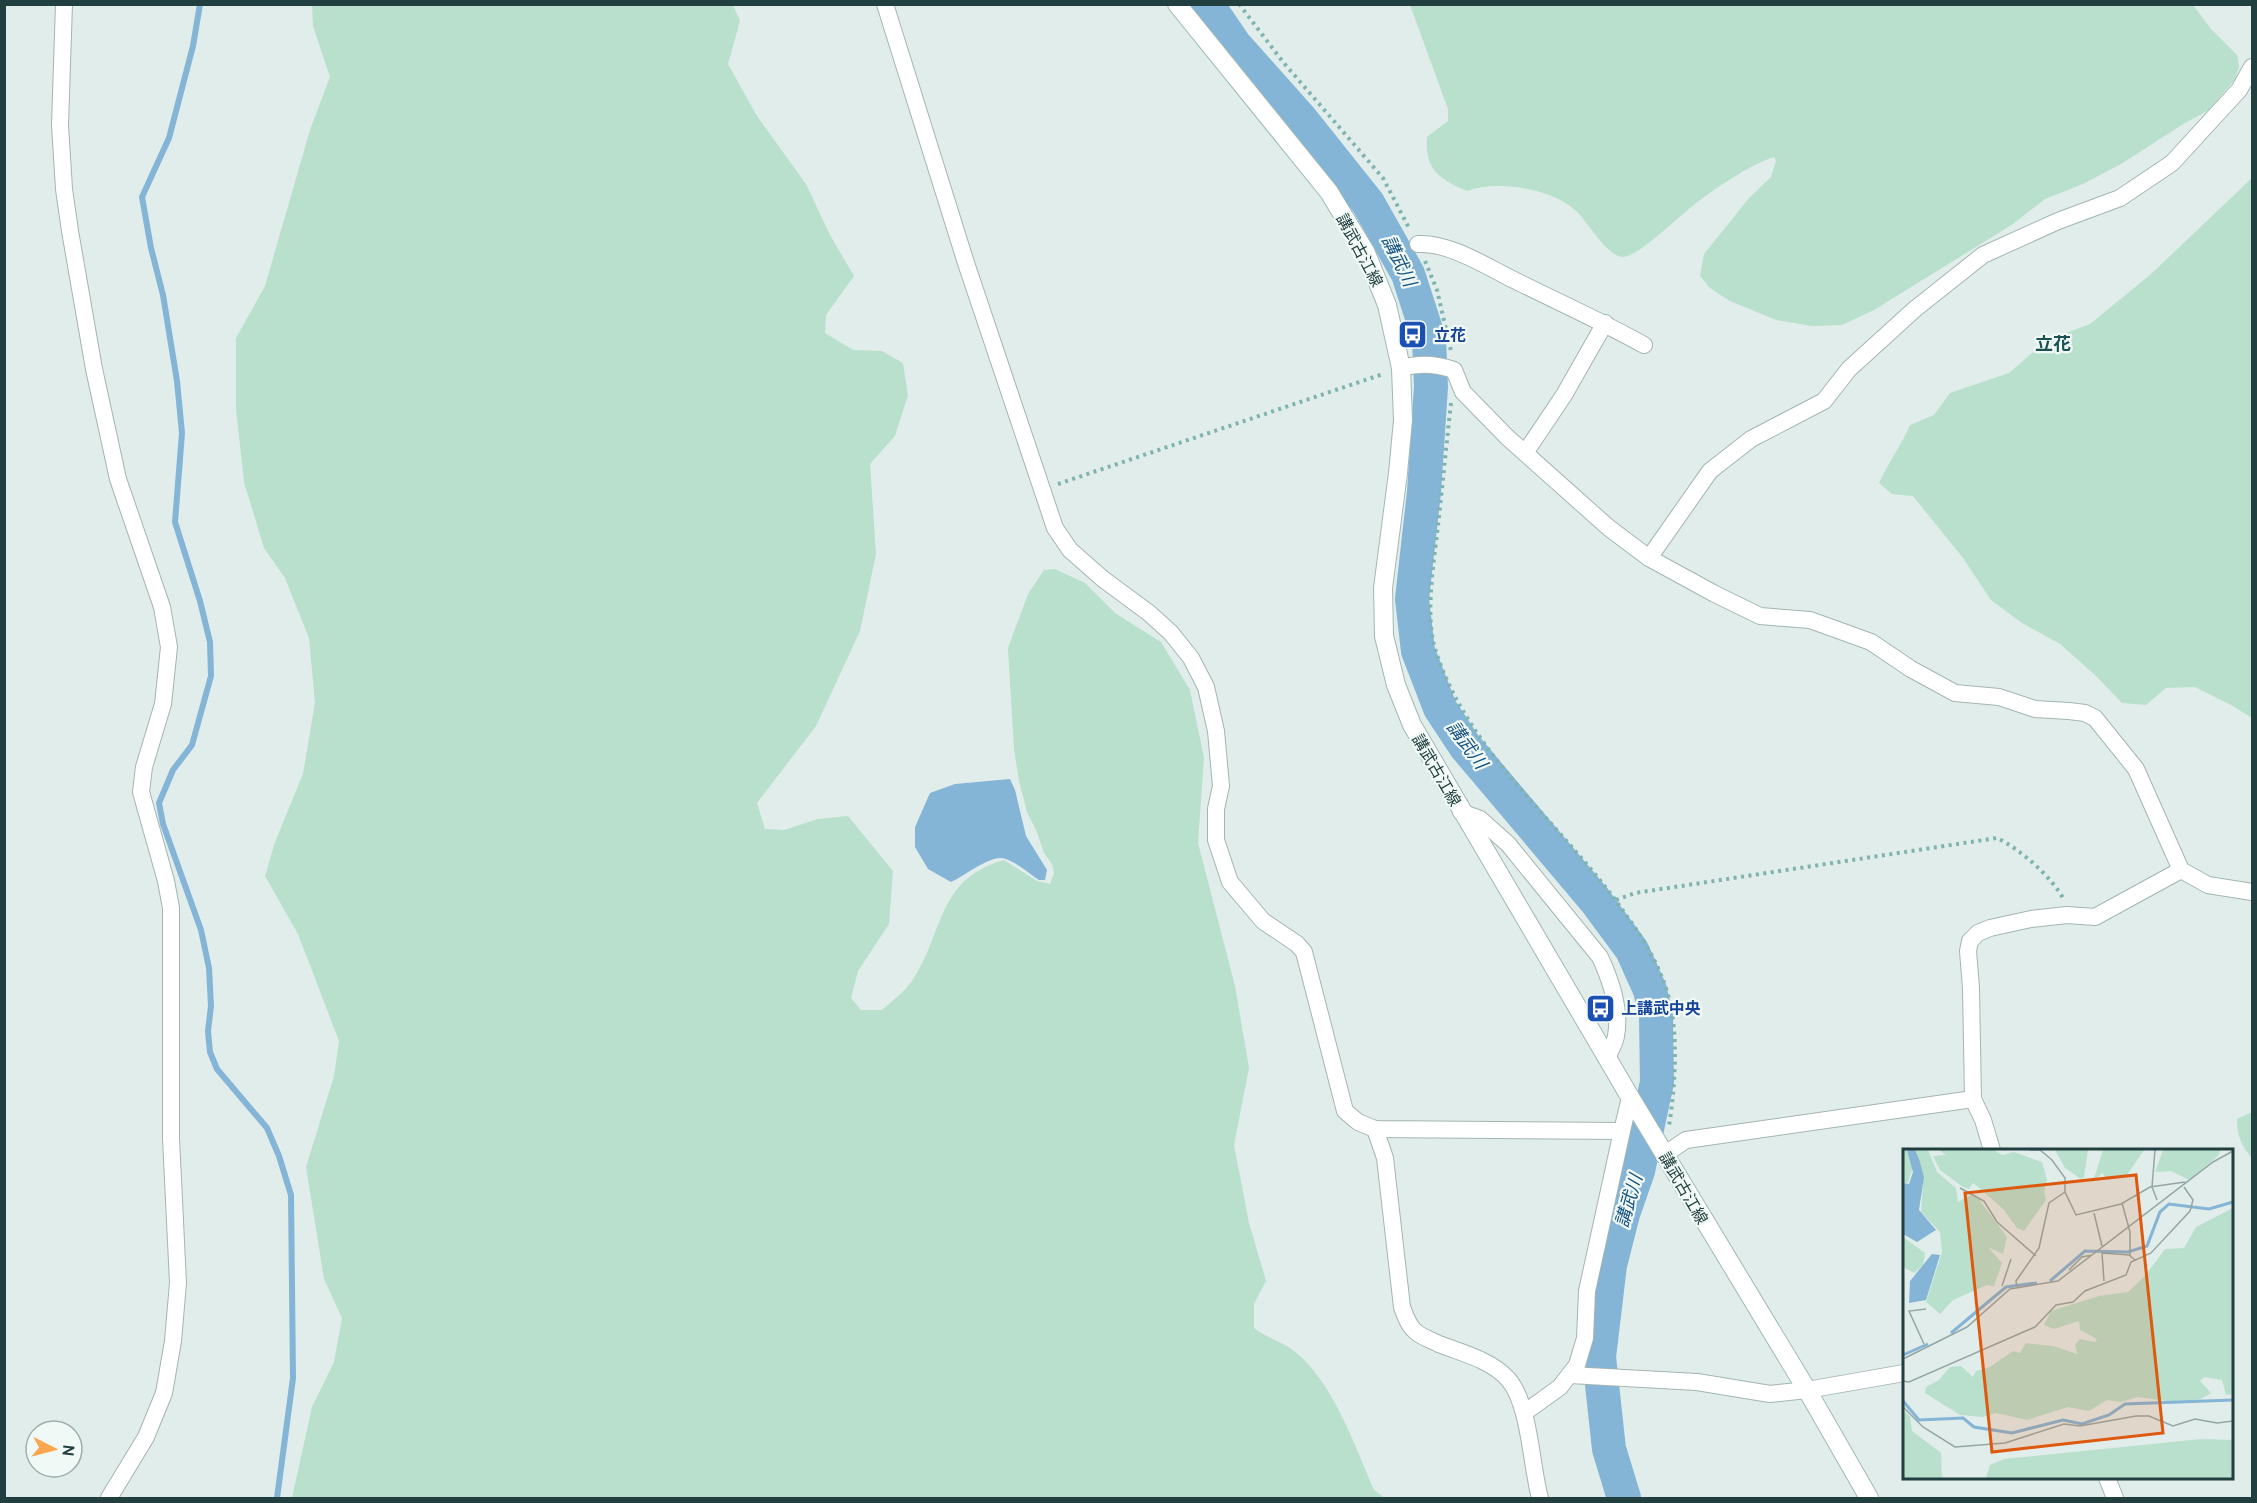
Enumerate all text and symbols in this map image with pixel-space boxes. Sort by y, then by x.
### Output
street label: 講武古江線 [1331,211,1386,291]
water label: 講武川 [1375,232,1421,293]
bus stop icon: 立花 [1397,319,1429,351]
place label: 立花 [1434,327,1466,347]
district label: 立花 [2035,334,2071,357]
water label: 講武川 [1441,717,1492,776]
street label: 講武古江線 [1407,731,1464,811]
bus stop icon: 上講武中央 [1584,992,1616,1024]
place label: 上講武中央 [1621,1000,1701,1020]
street label: 講武古江線 [1654,1149,1711,1229]
inset map [1903,1149,2233,1479]
water label: 講武川 [1612,1170,1649,1231]
north arrow [24,1419,84,1479]
text: N [56,1444,77,1457]

